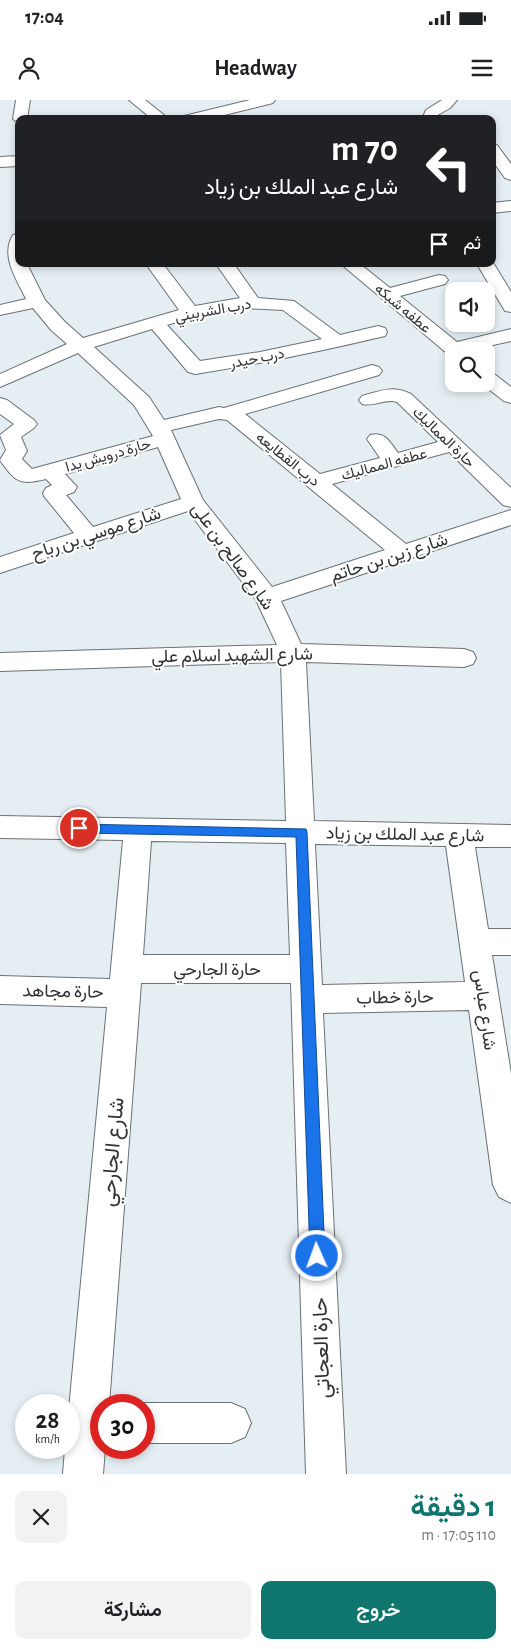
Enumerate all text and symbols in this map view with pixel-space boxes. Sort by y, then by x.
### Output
text: 17:04 [25,8,64,27]
icon: person [15,54,43,82]
icon: menu [468,54,496,82]
text: Headway [214,57,297,79]
text: 70 m [331,132,398,167]
icon: left [416,135,481,200]
text: شارع عبد الملك بن زياد [204,176,398,198]
icon: arrive [425,230,453,258]
text: ثم [463,234,481,253]
street label: عطفه شبكه [371,281,434,337]
map controls [445,282,495,392]
button: sound [445,282,495,332]
street label: درب الشربيني [174,296,253,330]
button: search [445,342,495,392]
street label: درب حيدر [228,346,286,372]
street label: حارة المماليك [409,404,478,471]
street label: درب القطايعه [252,429,322,490]
street label: حارة درويش يدا [64,436,153,477]
street label: عطفه المماليك [340,446,429,484]
street label: شارع صالح بن على [186,500,277,615]
street label: شارع موسي بن رباح [29,505,165,568]
street label: شارع زين بن حاتم [328,530,451,587]
street label: شارع الشهيد اسلام علي [151,646,313,671]
pin [58,807,100,849]
icon: arrive [65,814,93,842]
street label: شارع عبد الملك بن زياد [326,825,484,847]
street label: حارة الجارحي [173,961,261,984]
street label: شارع عباس [467,969,499,1052]
street label: حارة مجاهد [22,982,104,1003]
street label: حارة خطاب [356,988,434,1009]
street label: شارع الجارحي [97,1096,134,1208]
position arrow [290,1229,342,1281]
street label: حارة العجاتي [309,1297,340,1399]
speed limit sign: 30 [90,1394,155,1459]
text: 28 [35,1408,60,1433]
text: km/h [35,1433,60,1445]
button: close [15,1491,67,1543]
text: 1 دقيقة [410,1492,496,1522]
text: 110 m · 17:05 [421,1527,496,1543]
button: مشاركة [15,1581,251,1639]
button: خروج [261,1581,496,1639]

